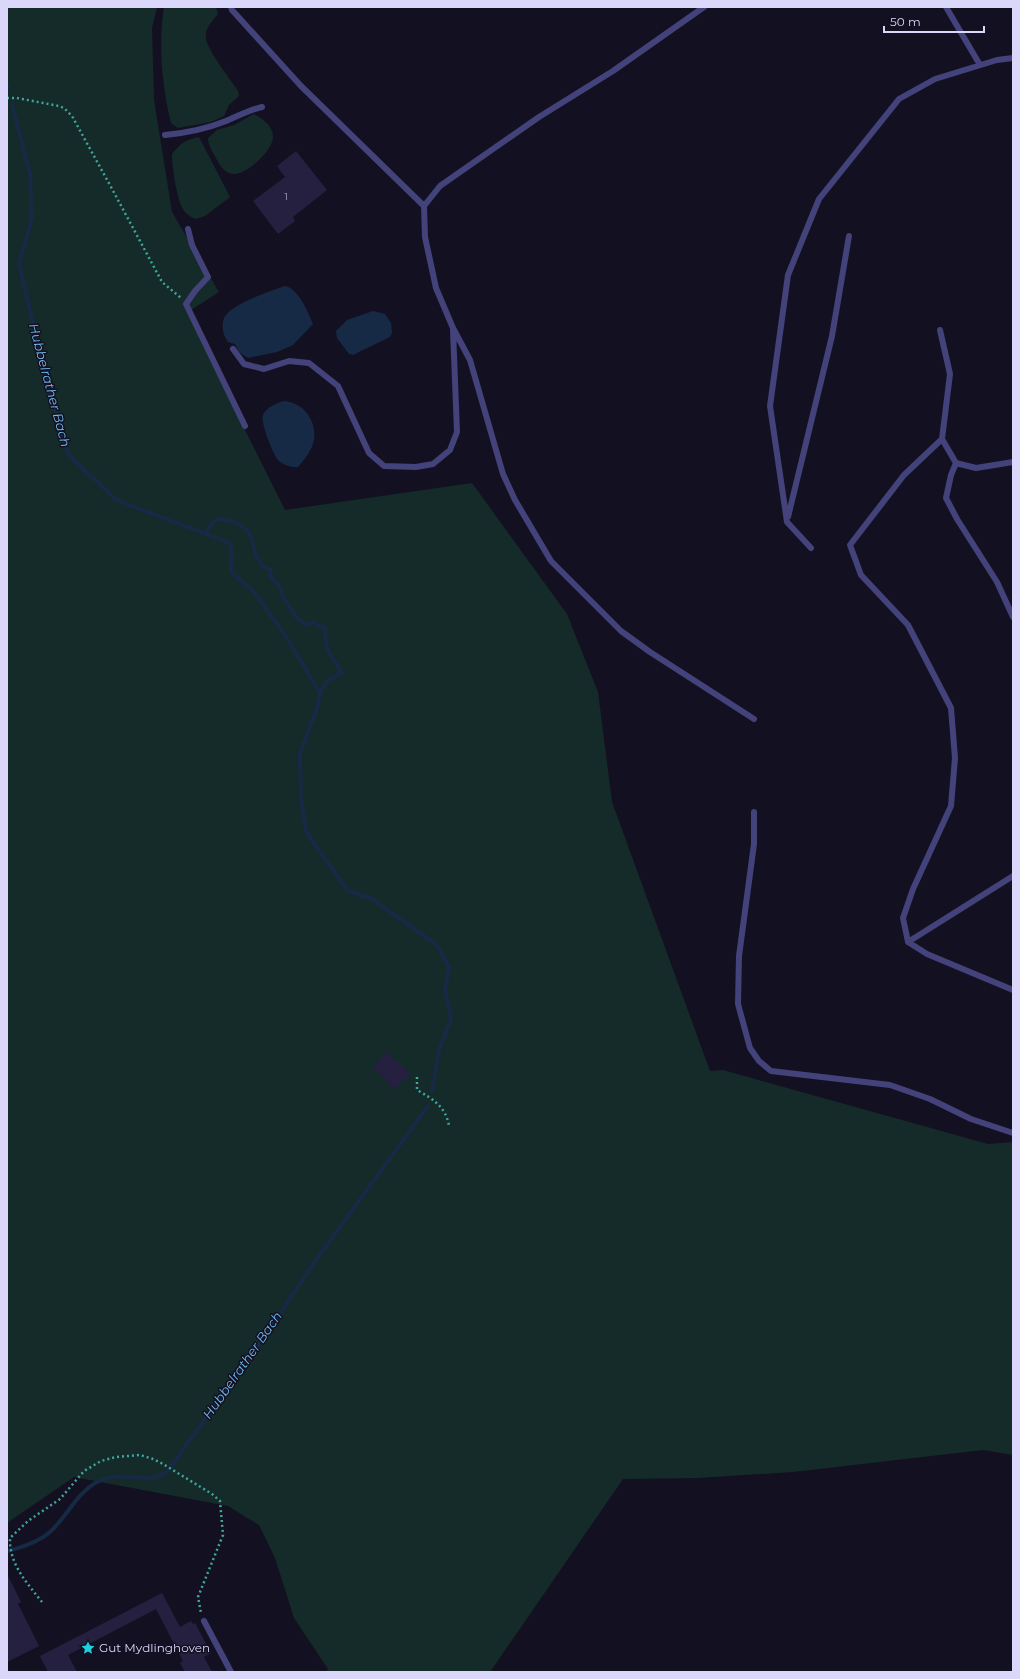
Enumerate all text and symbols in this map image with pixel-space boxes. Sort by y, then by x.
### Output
scale bar [884,8,984,34]
text: 50 m [890,14,921,29]
house number: 1 [284,190,288,203]
water label: Hubbelrather Bach [26,321,74,449]
water label: Hubbelrather Bach [199,1308,285,1422]
place icon: Gut Mydlinghoven [80,1640,96,1656]
place label: Gut Mydlinghoven [99,1640,210,1655]

